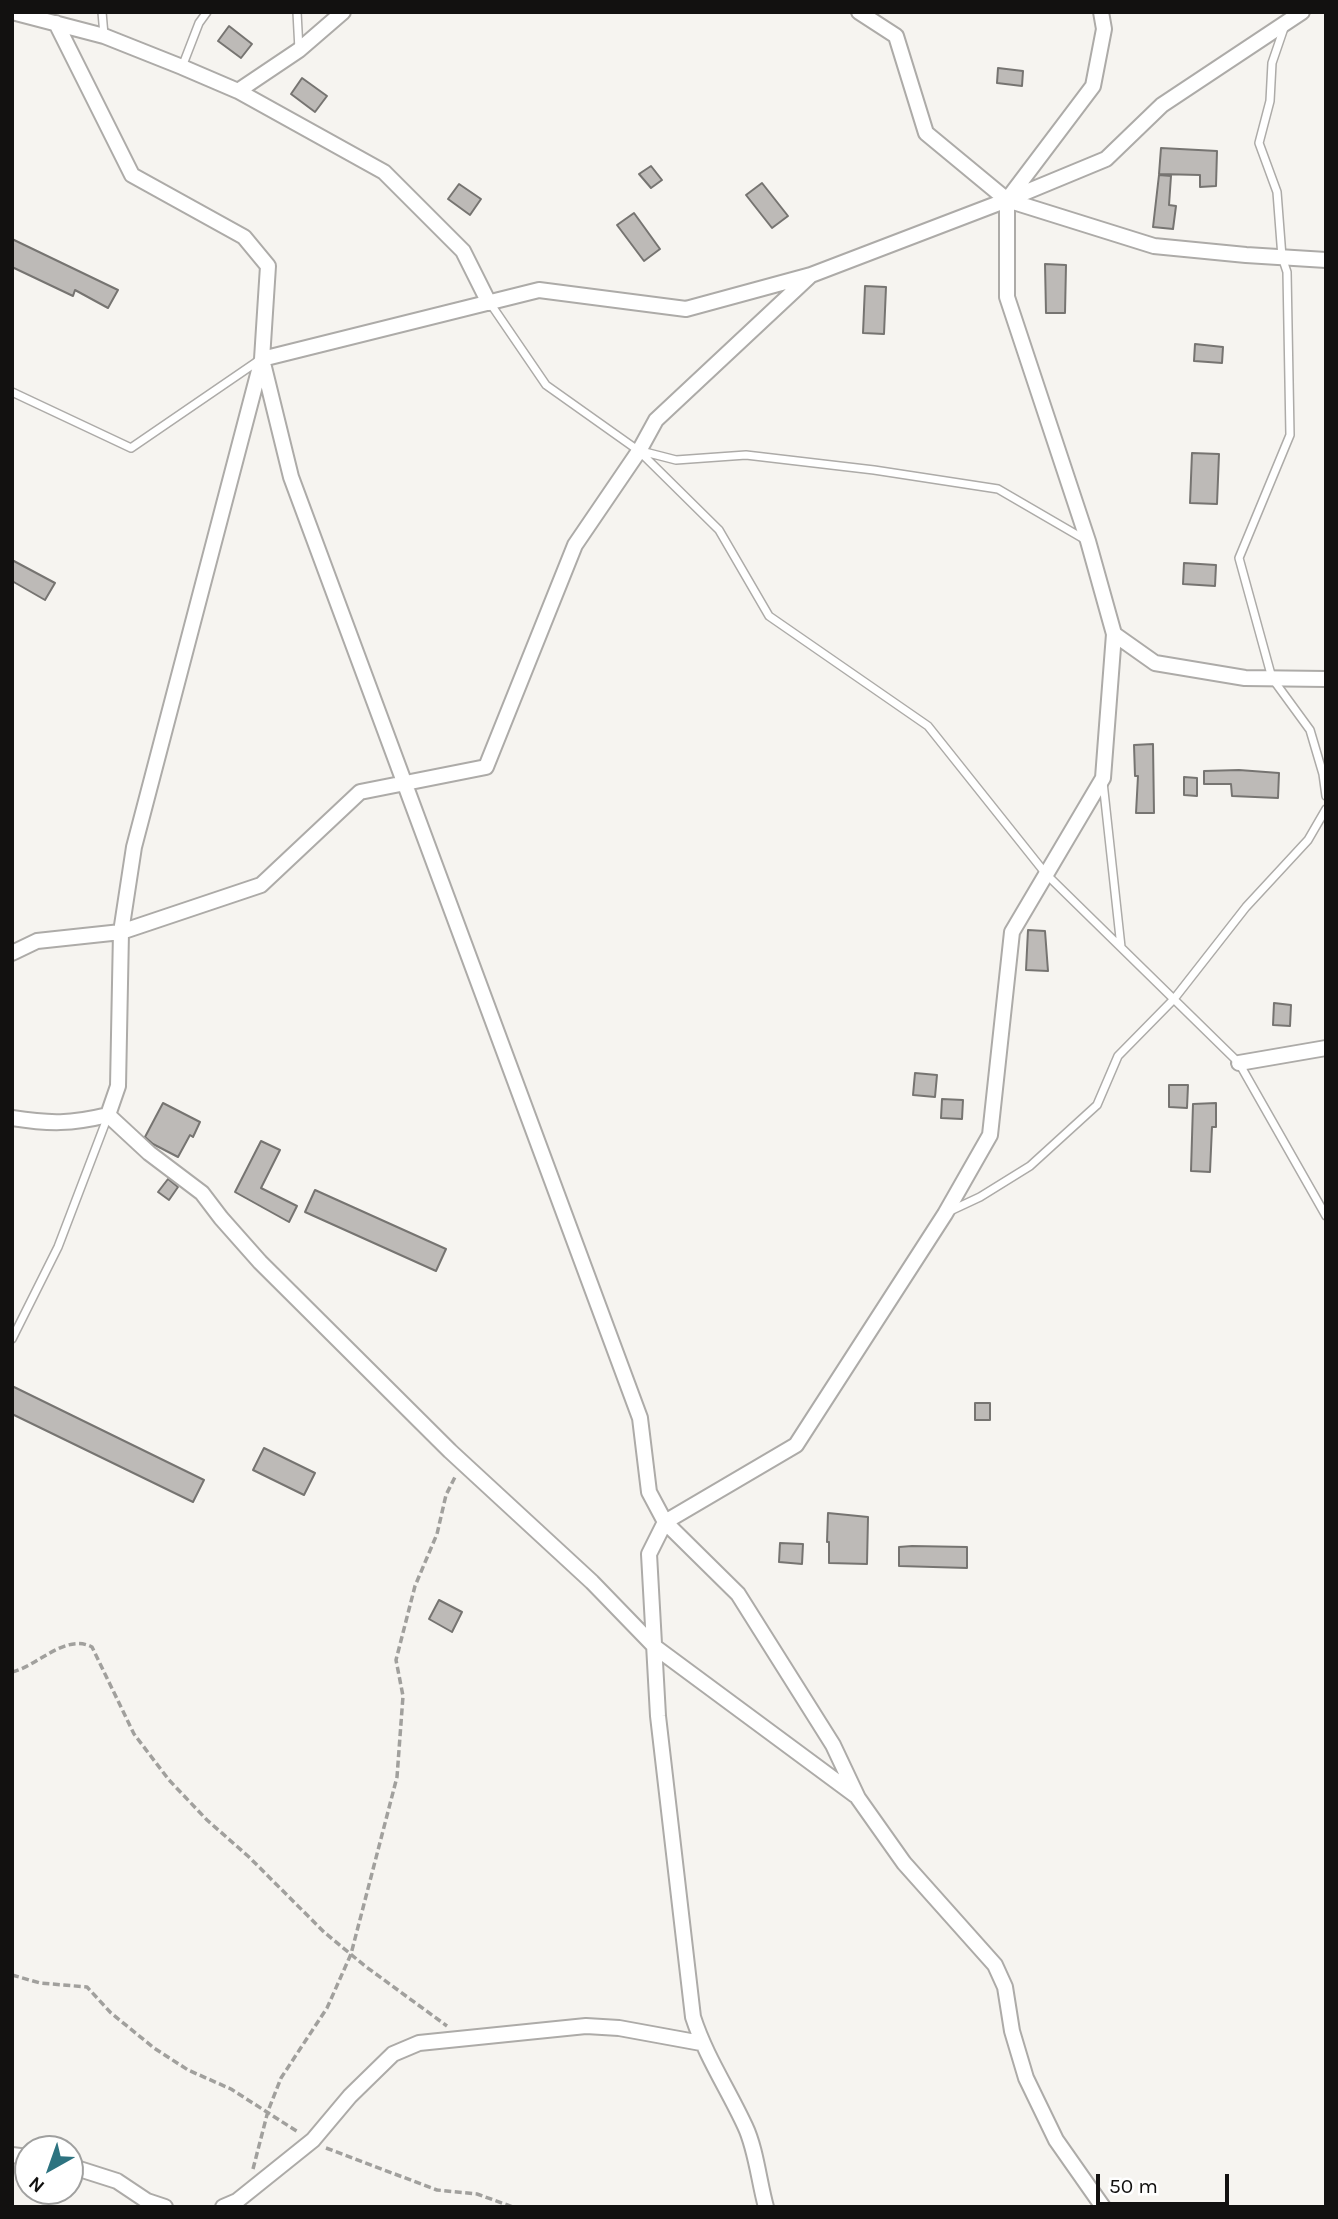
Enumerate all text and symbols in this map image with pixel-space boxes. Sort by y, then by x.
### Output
north arrow [14,2135,84,2205]
scale bar [1100,2160,1233,2204]
text: N [24,2172,49,2197]
text: 50 m [1109,2174,1158,2198]

